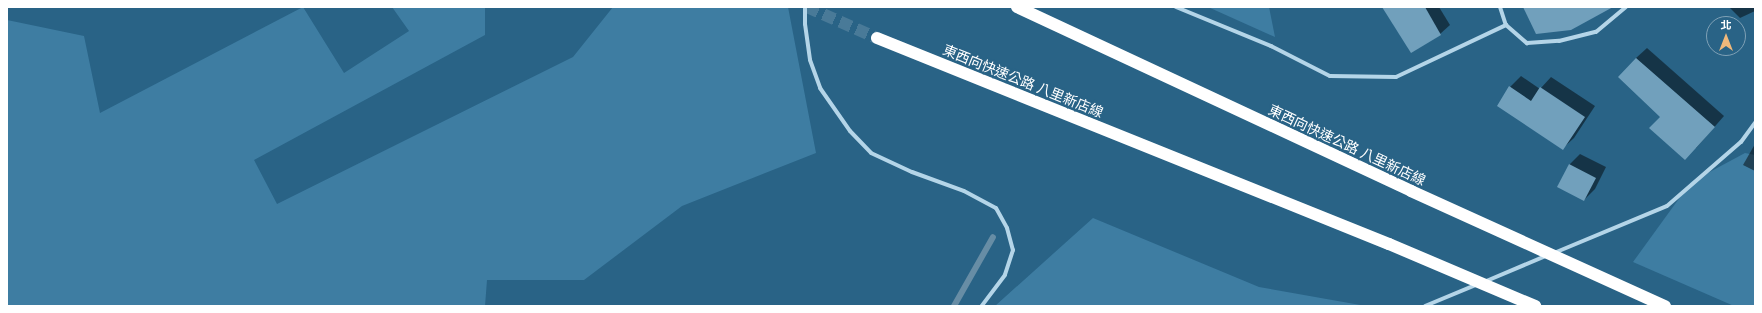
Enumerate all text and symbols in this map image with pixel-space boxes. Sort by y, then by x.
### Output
north arrow [1706,16,1746,56]
text: 北 [1721,18,1732,31]
street label: 東西向快速公路 八里新店線 [940,41,1106,121]
street label: 東西向快速公路 八里新店線 [1266,101,1428,189]

